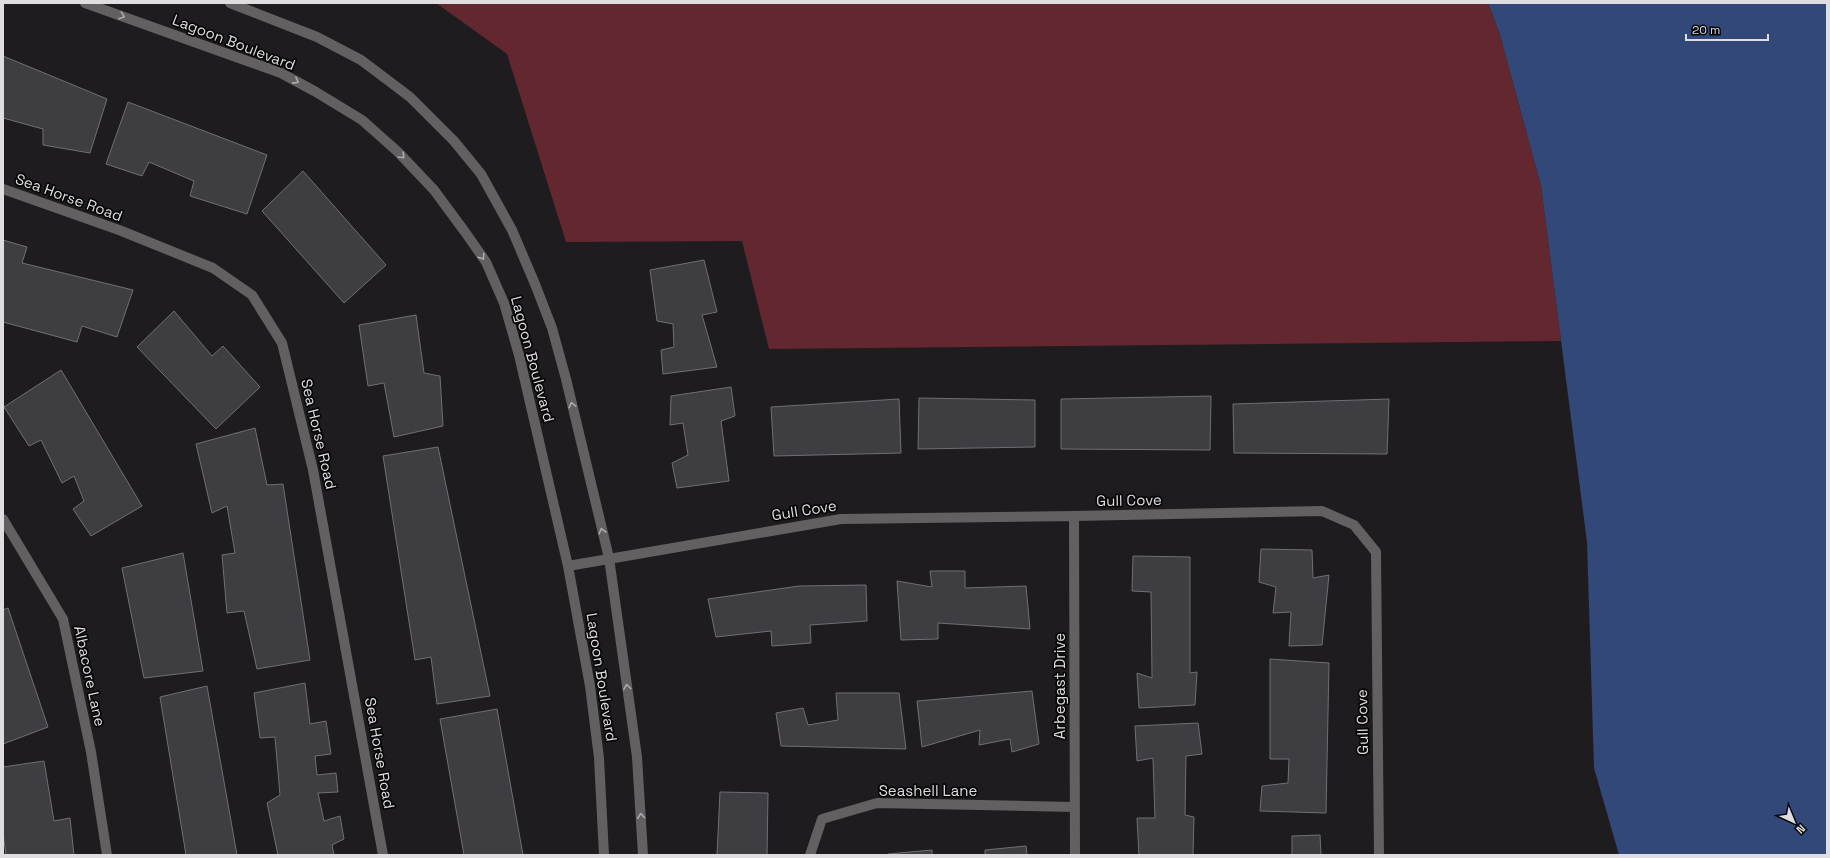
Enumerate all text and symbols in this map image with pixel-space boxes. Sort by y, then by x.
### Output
street label: Lagoon Boulevard [170,10,298,74]
one-way arrow [118,11,125,20]
scale bar [1686,16,1768,42]
text: 20 m [1692,22,1720,38]
one-way arrow [292,77,299,84]
one-way arrow [397,151,405,159]
street label: Sea Horse Road [13,169,125,225]
one-way arrow [477,253,485,260]
street label: Lagoon Boulevard [507,294,559,424]
street label: Sea Horse Road [297,377,341,491]
one-way arrow [568,401,576,408]
street label: Gull Cove [1096,490,1162,510]
street label: Gull Cove [770,495,838,525]
one-way arrow [599,528,607,534]
street label: Lagoon Boulevard [582,611,622,743]
street label: Albacore Lane [70,624,110,728]
street label: Arbegast Drive [1050,633,1069,739]
one-way arrow [623,684,632,690]
street label: Gull Cove [1352,689,1372,755]
street label: Sea Horse Road [361,696,399,810]
street label: Seashell Lane [879,781,977,800]
north arrow [1774,802,1814,842]
one-way arrow [636,813,645,819]
text: N [1793,822,1808,837]

